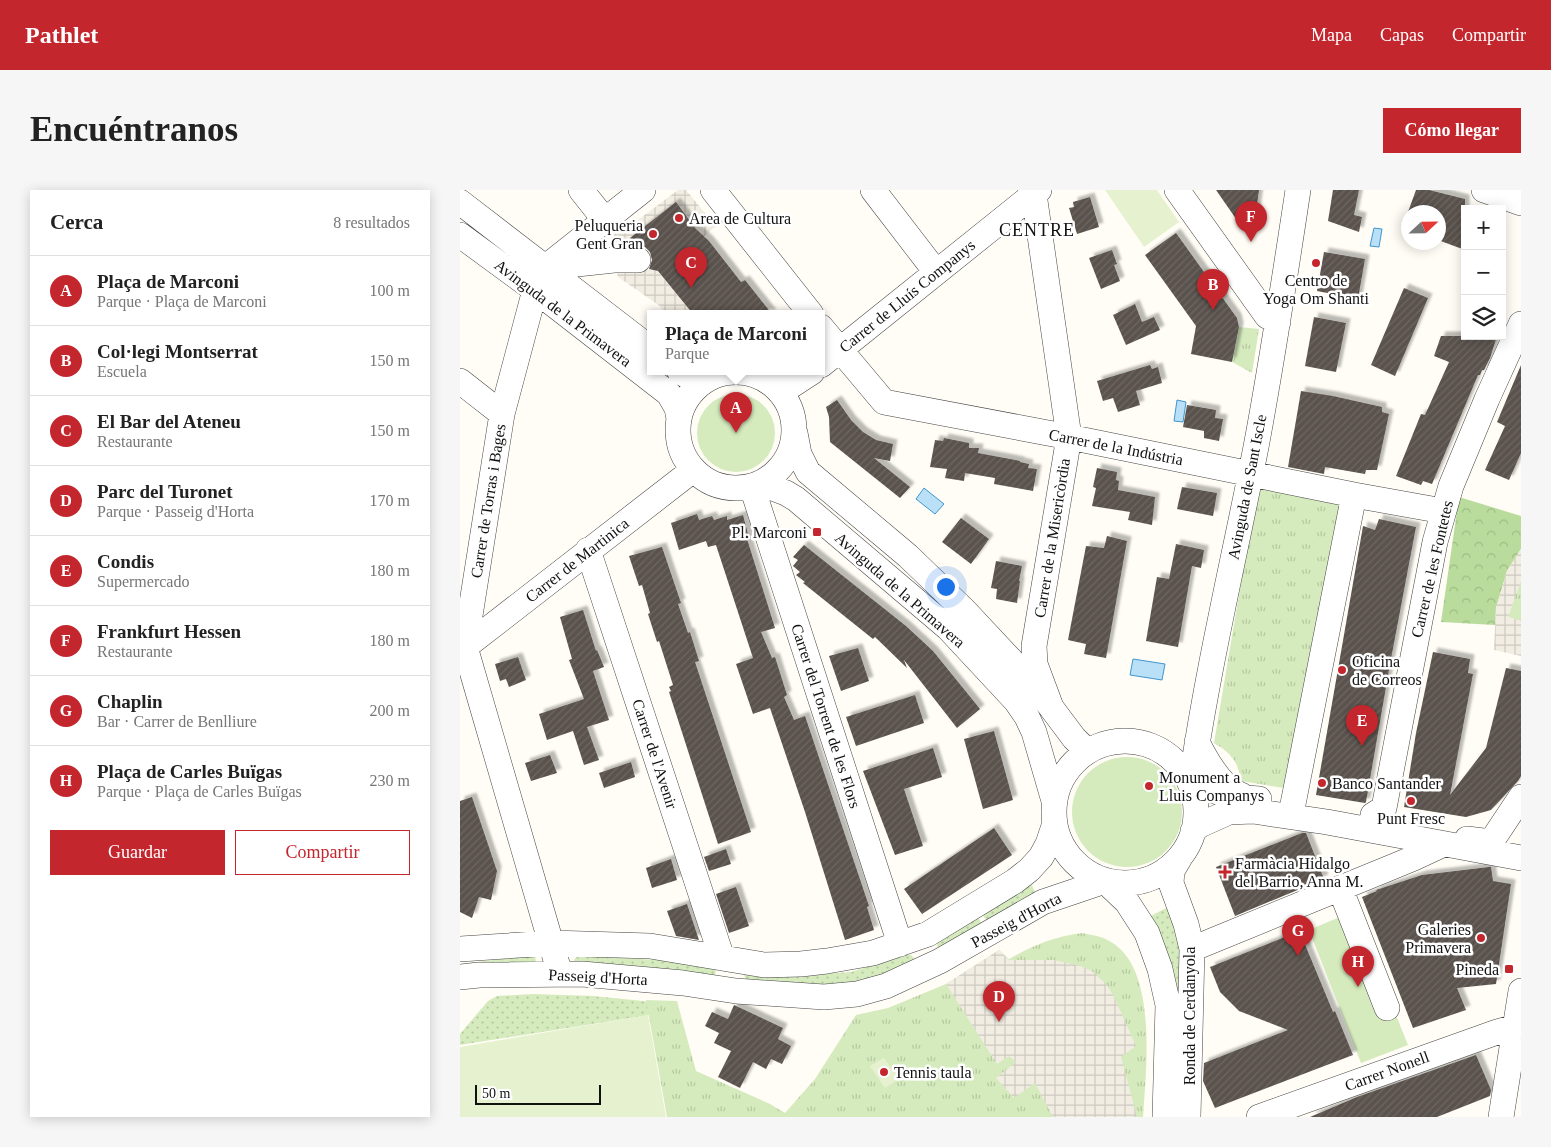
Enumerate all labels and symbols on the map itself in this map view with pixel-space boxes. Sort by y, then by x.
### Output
pin: F [1235,201,1267,242]
north arrow [1401,205,1446,250]
place label: Area de Cultura [689,210,791,227]
marker: Area de Cultura [673,212,685,224]
place label: Peluqueria Gent Gran [575,217,643,252]
district label: CENTRE [999,220,1075,240]
marker: Peluqueria Gent Gran [647,228,659,240]
street label: Carrer de Lluís Companys [836,236,979,357]
pin: C [675,247,707,288]
street label: Avinguda de la Primavera [491,256,635,371]
marker: Centro de Yoga Om Shanti [1310,257,1322,269]
pin: B [1197,269,1229,310]
place label: Centro de Yoga Om Shanti [1263,272,1370,308]
pin: A [720,392,752,433]
street label: Avinguda de Sant Iscle [1225,413,1270,561]
street label: Carrer de Torras i Bages [467,423,510,579]
street label: Carrer de la Indústria [1047,426,1185,468]
street label: Carrer de la Misericòrdia [1031,457,1073,619]
street label: Carrer de les Fontetes [1408,499,1456,639]
street label: Carrer de Martinica [522,514,632,606]
place label: Pl. Marconi [731,524,808,541]
marker: Pl. Marconi [811,526,823,538]
street label: Avinguda de la Primavera [831,529,968,652]
your location [933,574,959,600]
street label: Carrer del Torrent de les Flors [788,622,864,810]
place label: Oficina de Correos [1352,653,1422,688]
marker: Oficina de Correos [1336,664,1348,676]
street label: Carrer de l'Avenir [629,697,681,812]
pin: E [1346,705,1378,746]
place label: Monument a Lluis Companys [1159,769,1264,805]
place label: Banco Santander [1332,775,1442,792]
marker: Banco Santander [1316,777,1328,789]
marker: Monument a Lluis Companys [1143,780,1155,792]
marker: Punt Fresc [1405,795,1417,807]
place label: Punt Fresc [1377,810,1445,827]
place label: Farmàcia Hidalgo del Barrio, Anna M. [1235,855,1363,890]
marker: Farmàcia Hidalgo del Barrio, Anna M. [1219,866,1231,878]
street label: Passeig d'Horta [968,889,1064,952]
pin: G [1282,915,1314,956]
place label: Galeries Primavera [1405,921,1471,956]
marker: Galeries Primavera [1475,932,1487,944]
pin: H [1342,946,1374,987]
street label: Ronda de Cerdanyola [1181,947,1199,1085]
place label: Pineda [1455,961,1499,978]
marker: Pineda [1503,963,1515,975]
street label: Passeig d'Horta [548,966,648,989]
pin: D [983,981,1015,1022]
street label: Carrer Nonell [1343,1048,1432,1094]
place label: Tennis taula [894,1064,972,1081]
marker: Tennis taula [878,1066,890,1078]
scale bar [475,1082,601,1105]

